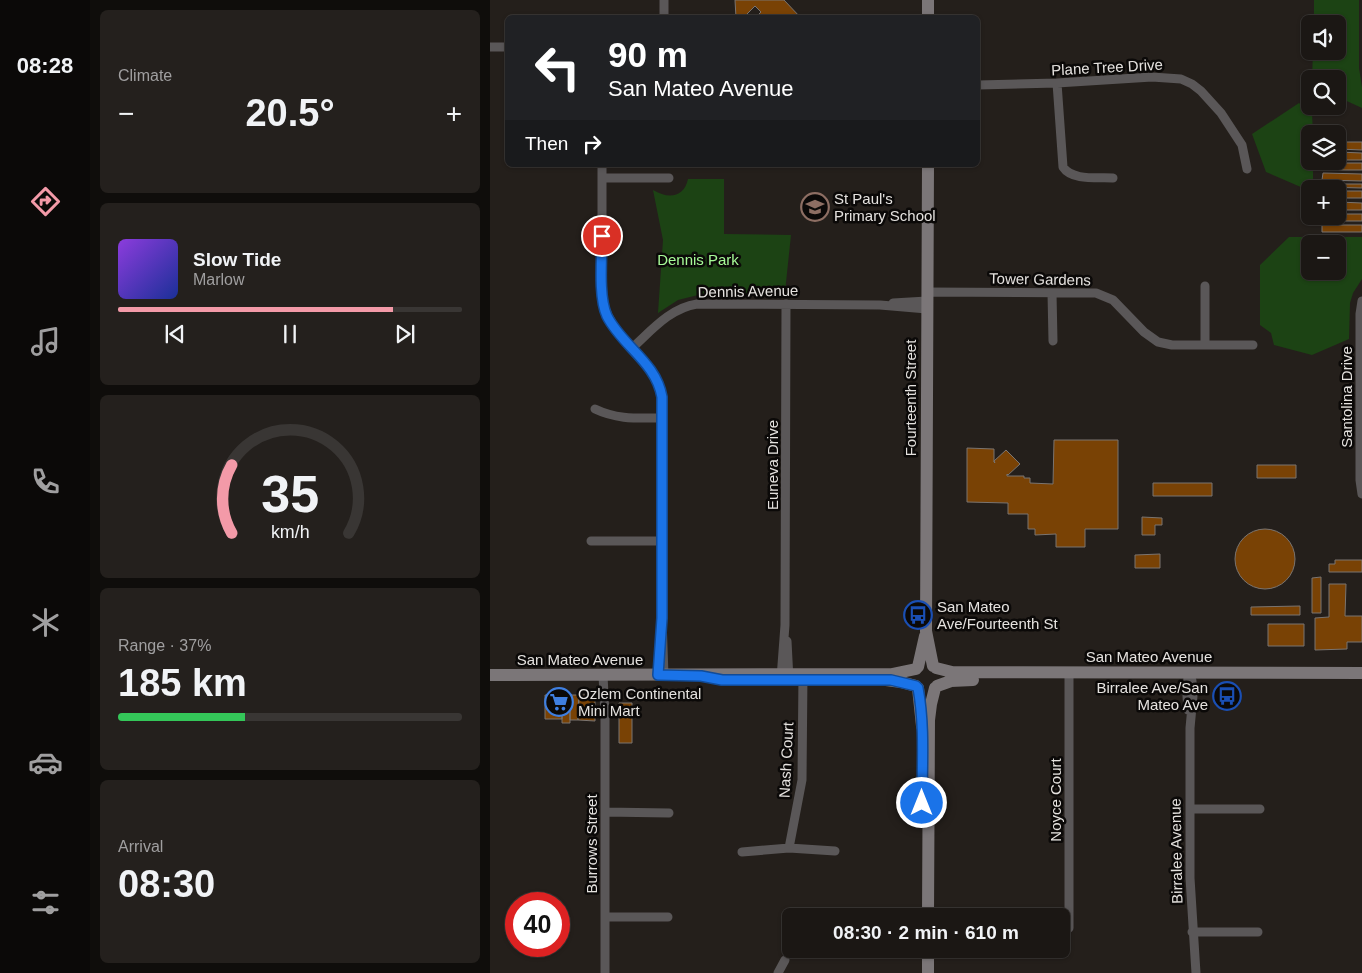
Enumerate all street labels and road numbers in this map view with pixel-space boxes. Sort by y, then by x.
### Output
street label: Plane Tree Drive [1051,56,1163,78]
street label: Tower Gardens [989,270,1091,288]
street label: Dennis Avenue [698,282,798,300]
street label: Fourteenth Street [902,339,919,456]
street label: Santolina Drive [1338,346,1355,448]
street label: Euneva Drive [764,420,781,510]
street label: San Mateo Avenue [1086,648,1212,665]
street label: San Mateo Avenue [517,651,643,668]
street label: Nash Court [776,721,797,798]
street label: Noyce Court [1047,757,1064,842]
street label: Burrows Street [583,794,600,894]
street label: Birralee Avenue [1167,798,1185,904]

